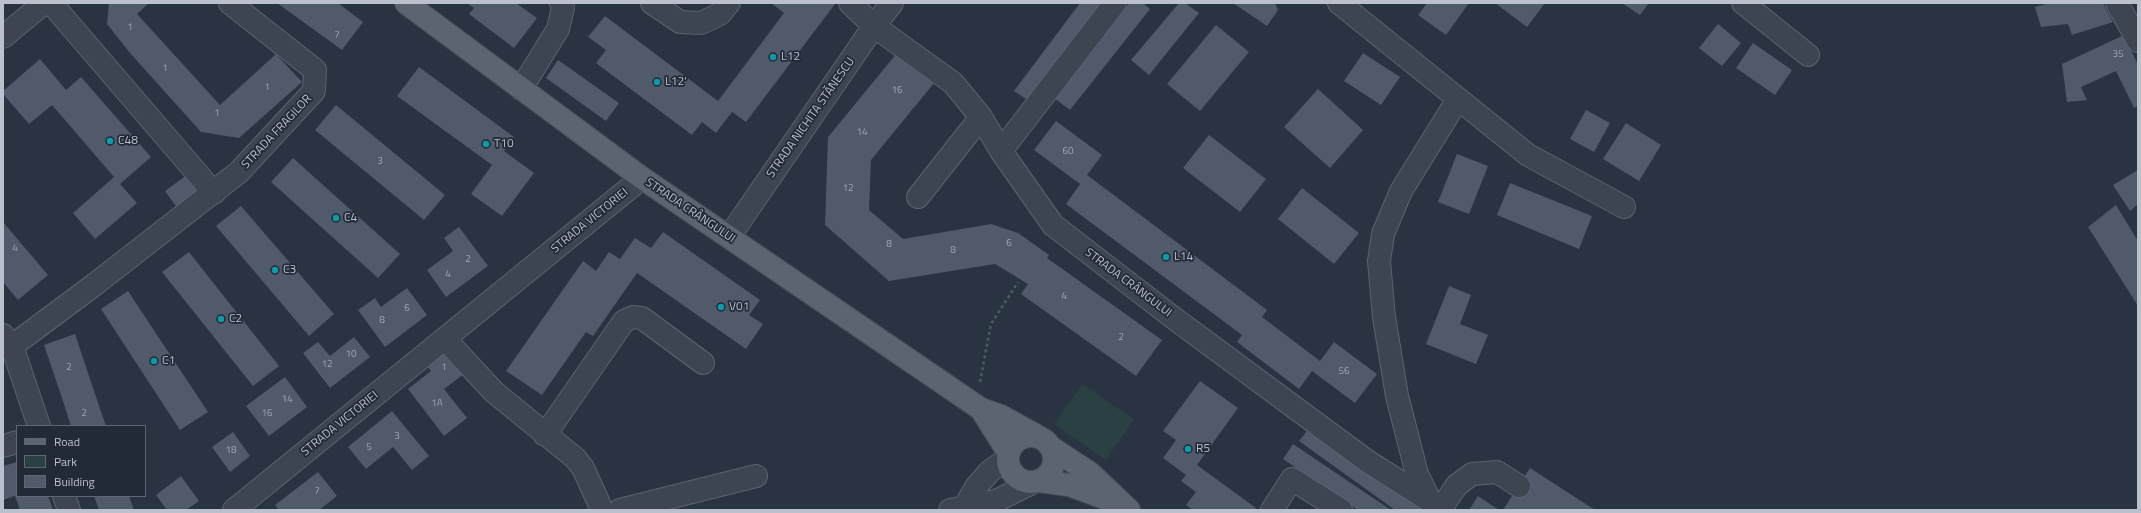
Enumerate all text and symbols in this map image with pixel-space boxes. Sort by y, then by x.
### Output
house number: 1 [127,22,133,34]
house number: 7 [334,30,340,42]
house number: 35 [2112,49,2124,61]
place label: L12 [781,50,800,64]
marker: L12 [768,52,778,62]
street label: STRADA NICHITA STĂNESCU [764,55,858,181]
house number: 1 [162,63,168,75]
place label: L12' [665,75,687,89]
marker: L12' [652,77,662,87]
house number: 1 [264,82,270,94]
house number: 16 [891,85,903,97]
street label: STRADA FRAGILOR [239,92,315,172]
house number: 1 [214,108,220,120]
house number: 14 [856,127,868,139]
place label: C48 [118,134,138,148]
marker: C48 [105,136,115,146]
place label: T10 [494,137,514,151]
marker: T10 [481,139,491,149]
house number: 60 [1062,146,1074,158]
house number: 3 [377,156,383,168]
street label: STRADA CRÂNGULUI [642,176,738,246]
house number: 12 [842,183,854,195]
street label: STRADA VICTORIEI [549,186,631,256]
place label: C4 [344,211,357,225]
marker: C4 [331,213,341,223]
house number: 6 [1006,238,1012,250]
house number: 8 [886,239,892,251]
house number: 4 [12,243,18,255]
house number: 8 [950,245,956,257]
street label: STRADA CRÂNGULUI [1082,246,1174,320]
place label: L14 [1174,250,1193,264]
marker: L14 [1161,252,1171,262]
house number: 2 [465,254,471,266]
place label: C3 [283,263,296,277]
marker: C3 [270,265,280,275]
house number: 4 [445,269,451,281]
house number: 4 [1061,291,1067,303]
place label: V01 [729,300,749,314]
marker: V01 [716,302,726,312]
house number: 6 [404,303,410,315]
place label: C2 [229,312,242,326]
marker: C2 [216,314,226,324]
house number: 8 [379,315,385,327]
house number: 2 [1118,332,1124,344]
house number: 10 [345,349,357,361]
place label: C1 [162,354,175,368]
marker: C1 [149,356,159,366]
house number: 12 [321,359,333,371]
house number: 2 [66,362,72,374]
house number: 1 [441,362,447,374]
house number: 56 [1338,366,1350,378]
street label: STRADA VICTORIEI [299,389,381,459]
house number: 14 [281,394,293,406]
house number: 1A [431,398,443,410]
house number: 2 [81,408,87,420]
house number: 16 [261,408,273,420]
legend [16,425,146,497]
house number: 3 [394,431,400,443]
text: Road [54,432,80,451]
house number: 5 [366,442,372,454]
place label: R5 [1196,442,1210,456]
marker: R5 [1183,444,1193,454]
house number: 18 [225,445,237,457]
text: Park [54,452,77,471]
text: Building [54,472,95,491]
house number: 7 [314,486,320,498]

